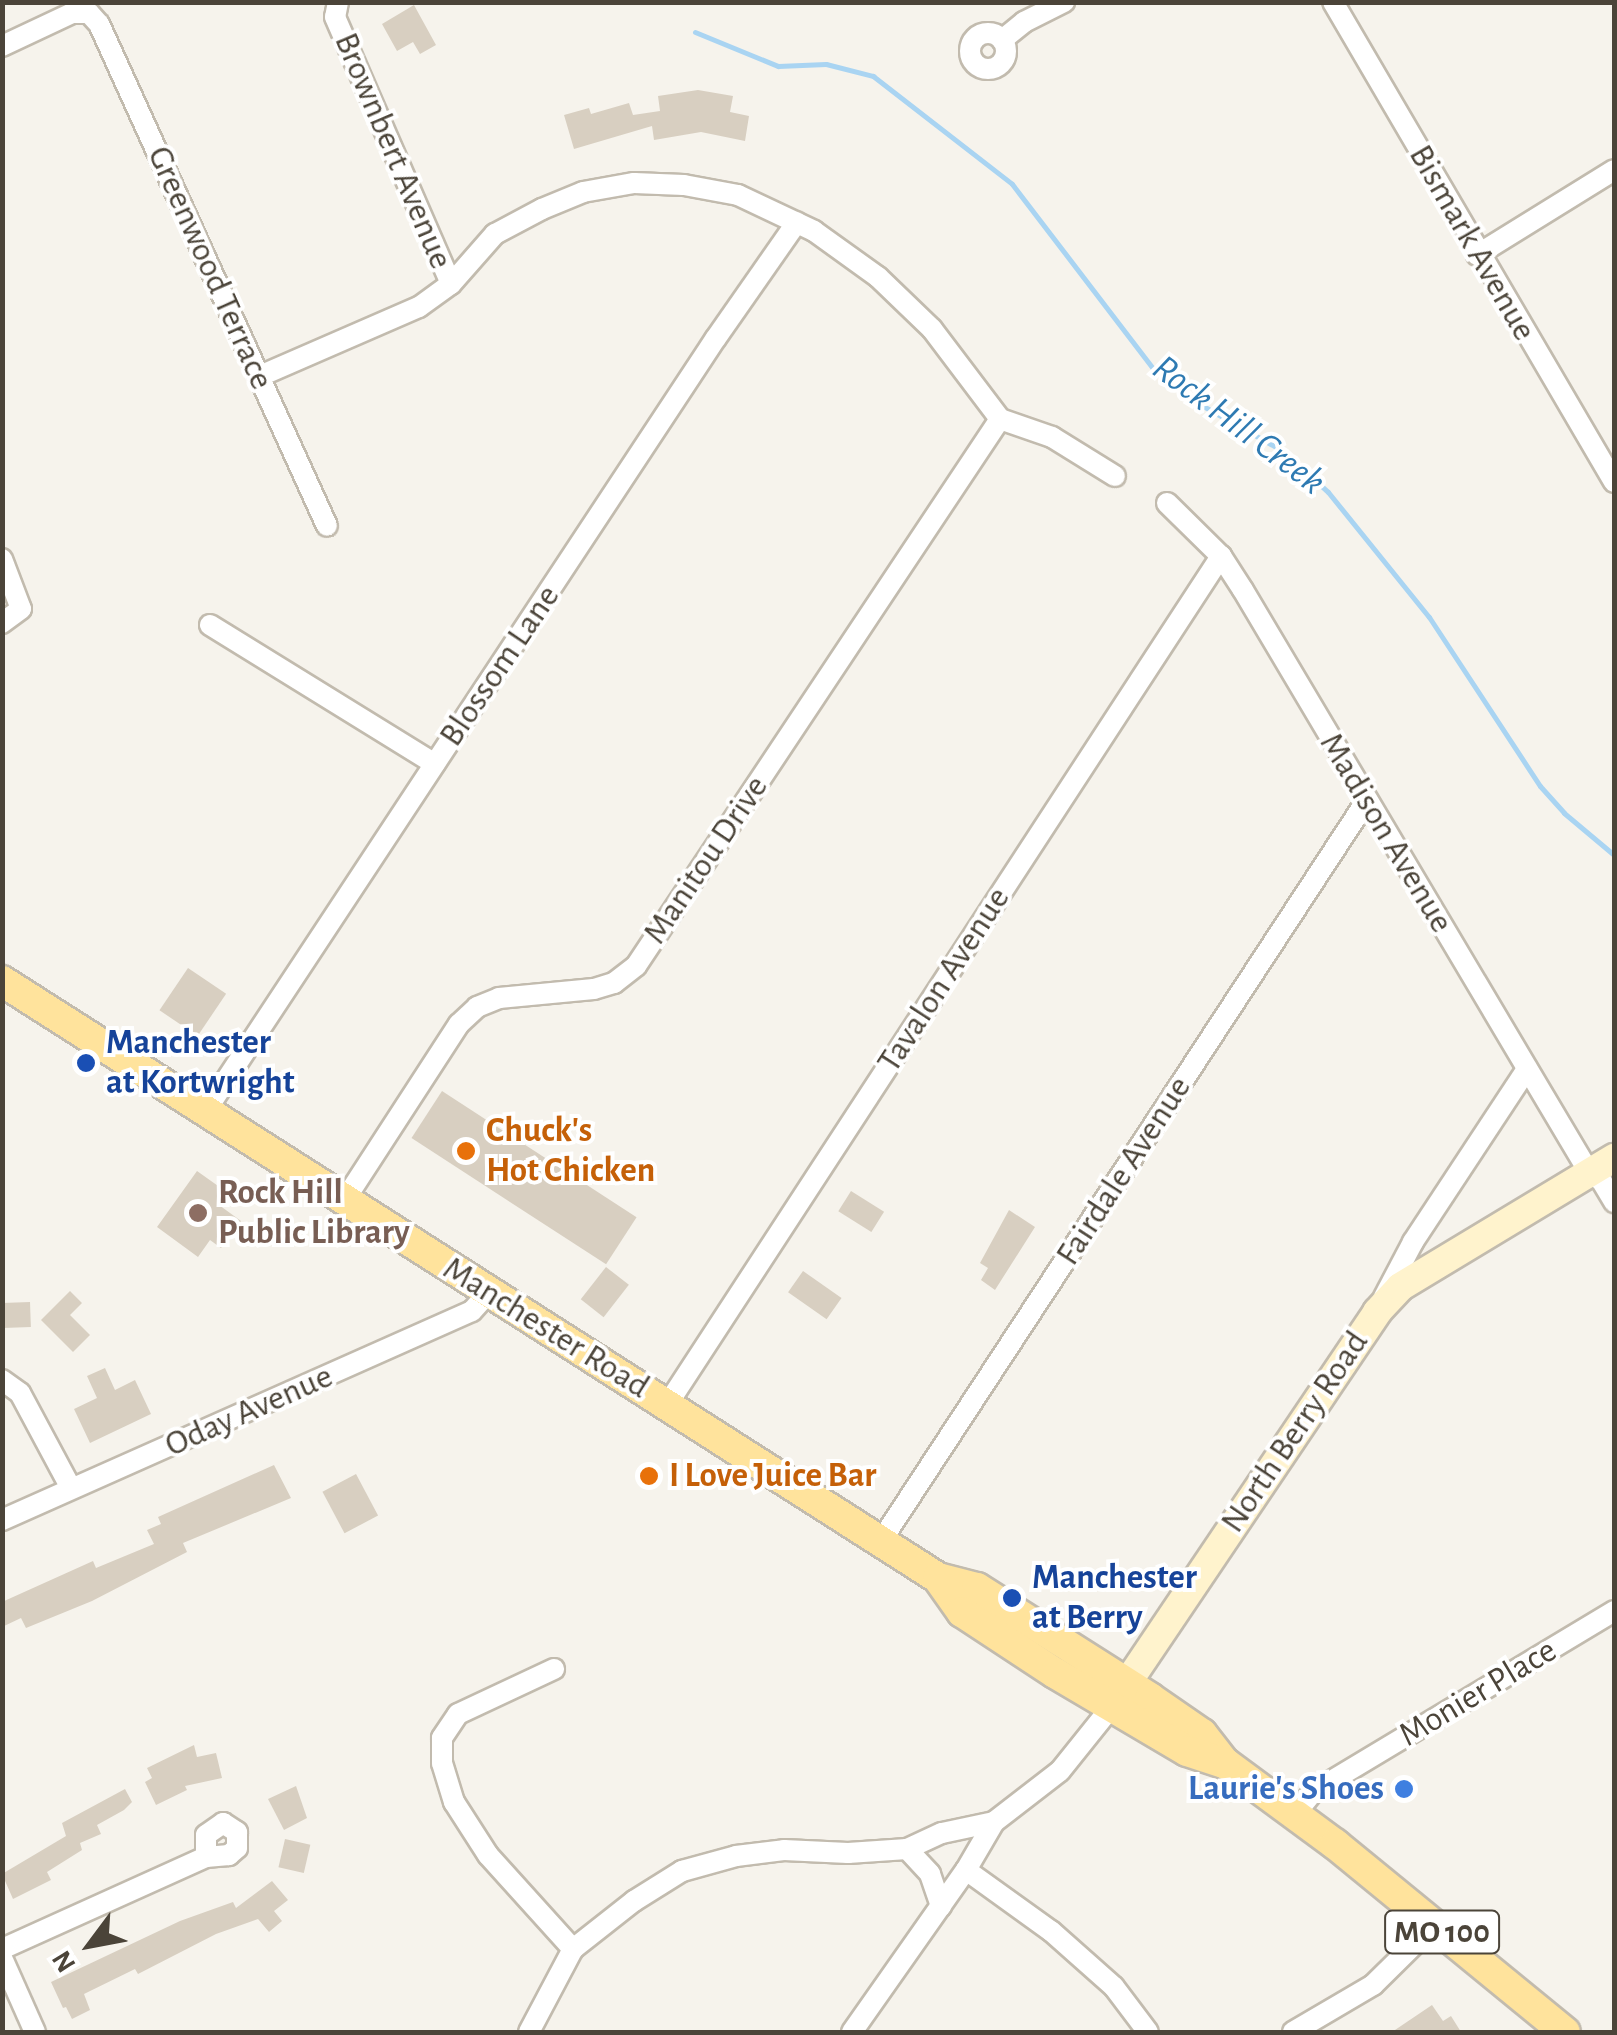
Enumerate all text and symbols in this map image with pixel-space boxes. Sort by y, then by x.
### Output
street label: Brownbert Avenue [324,27,462,275]
street label: Bismark Avenue [1399,138,1545,348]
street label: Greenwood Terrace [138,140,282,396]
water label: Rock Hill Creek [1143,346,1333,506]
street label: Blossom Lane [431,577,569,755]
street label: Madison Avenue [1310,725,1462,941]
street label: Manitou Drive [634,768,778,952]
street label: Tavalon Avenue [869,880,1019,1080]
place label: Manchester at Kortwright [106,1022,295,1104]
marker: Manchester at Kortwright [75,1052,97,1074]
street label: Fairdale Avenue [1047,1069,1201,1273]
place label: Chuck's Hot Chicken [486,1110,655,1192]
marker: Chuck's Hot Chicken [455,1140,477,1162]
place label: Rock Hill Public Library [218,1172,410,1254]
marker: Rock Hill Public Library [187,1202,209,1224]
street label: Manchester Road [435,1248,657,1408]
street label: North Berry Road [1212,1323,1378,1541]
street label: Oday Avenue [159,1355,339,1467]
place label: I Love Juice Bar [669,1455,876,1497]
marker: I Love Juice Bar [638,1465,660,1487]
place label: Manchester at Berry [1032,1557,1197,1639]
marker: Manchester at Berry [1001,1587,1023,1609]
street label: Monier Place [1392,1630,1564,1756]
place label: Laurie's Shoes [1188,1768,1384,1810]
marker: Laurie's Shoes [1393,1778,1415,1800]
north arrow [40,1895,140,1995]
road number: MO 100 [1382,1905,1502,1959]
text: N [48,1945,82,1977]

